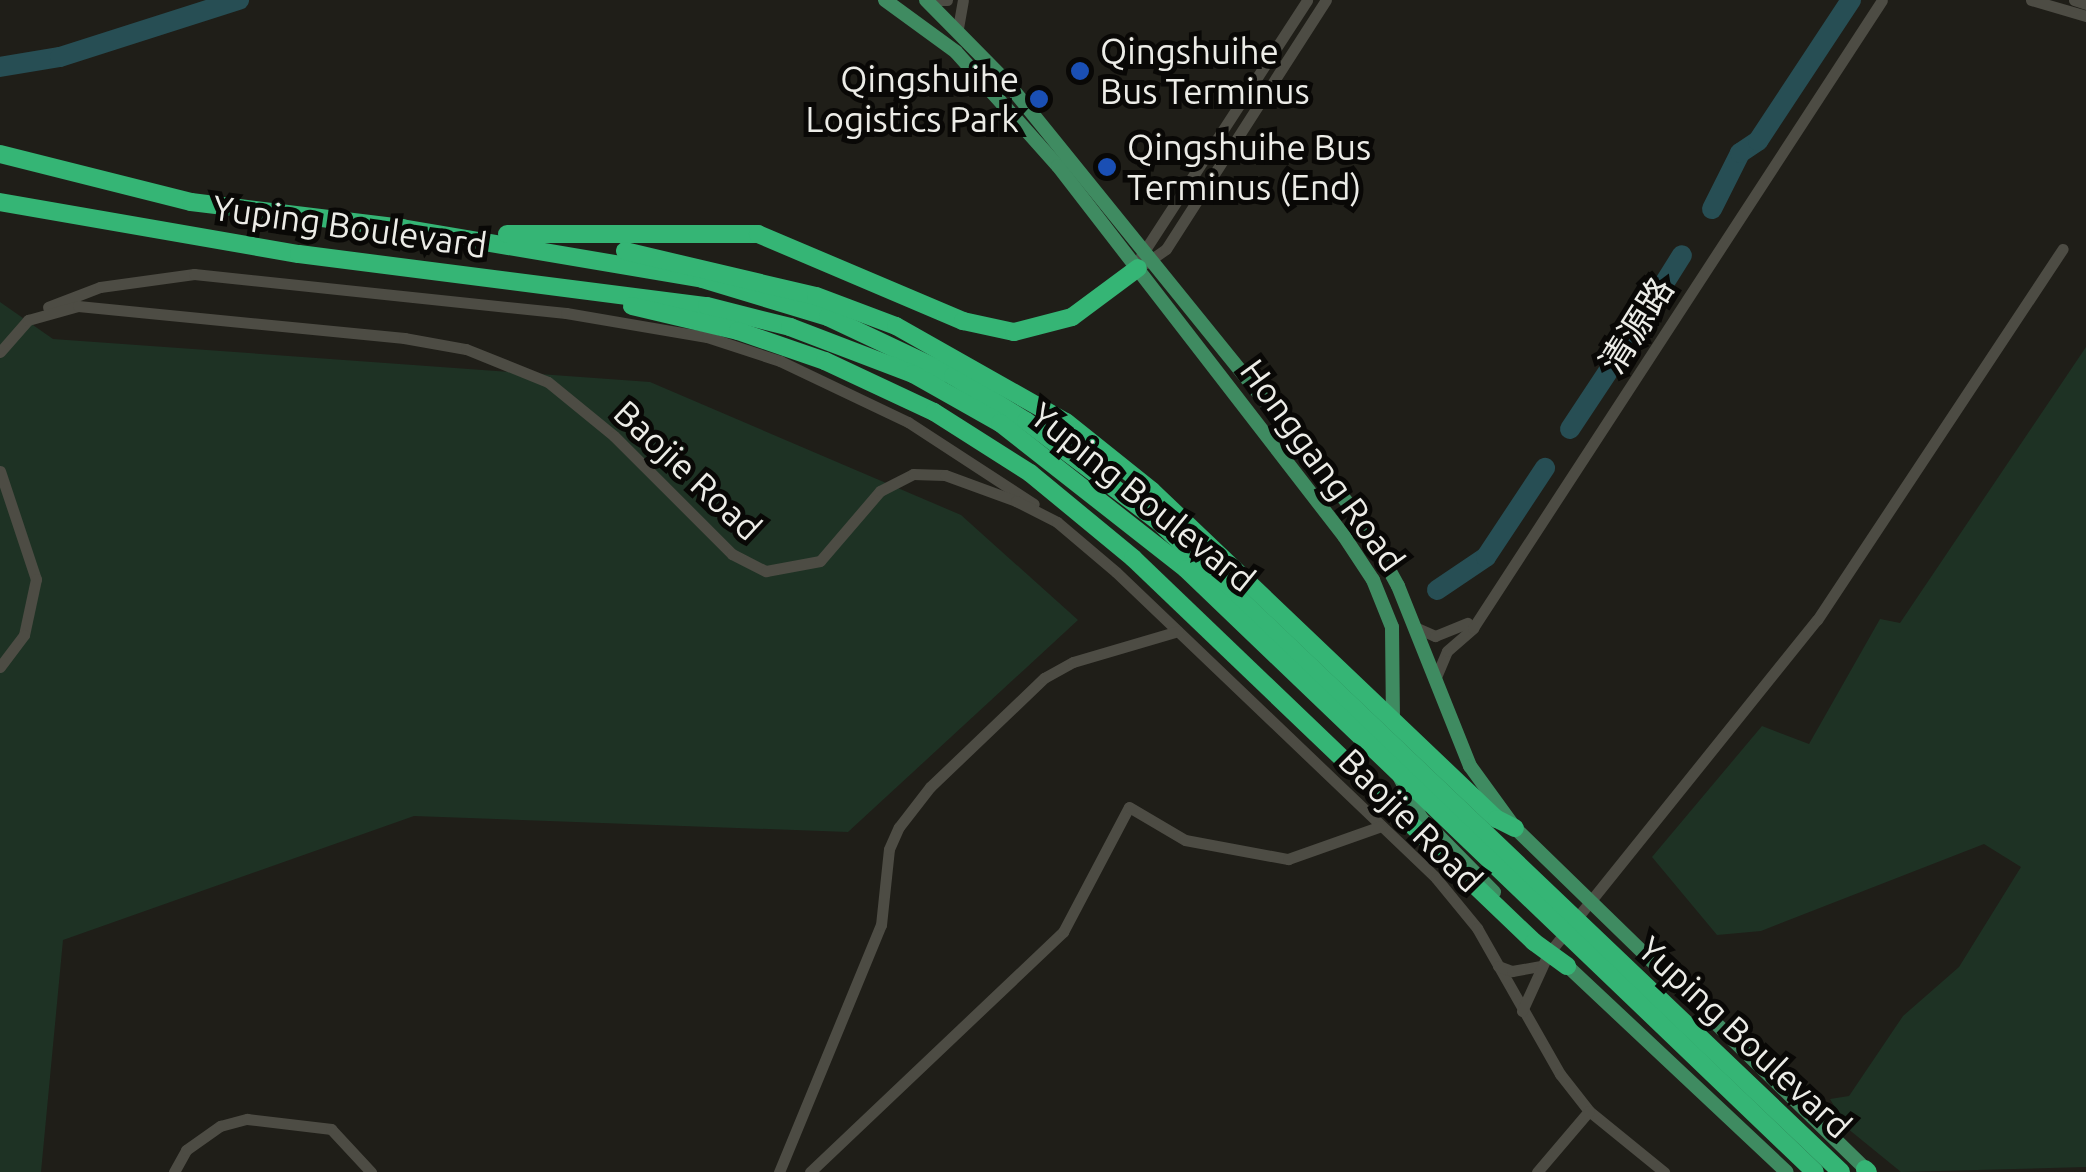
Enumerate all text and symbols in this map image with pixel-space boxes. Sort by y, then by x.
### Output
place label: Qingshuihe Bus Terminus [1100,30,1310,112]
place label: Qingshuihe Logistics Park [806,58,1019,140]
marker: Qingshuihe Bus Terminus [1069,60,1091,82]
marker: Qingshuihe Logistics Park [1028,88,1050,110]
place label: Qingshuihe Bus Terminus (End) [1127,126,1371,208]
marker: Qingshuihe Bus Terminus (End) [1096,156,1118,178]
street label: Yuping Boulevard [210,186,490,266]
street label: 清源路 [1590,269,1682,381]
street label: Honggang Road [1232,351,1414,579]
street label: Baojie Road [606,391,770,549]
street label: Yuping Boulevard [1022,394,1264,600]
street label: Baojie Road [1330,739,1492,901]
street label: Yuping Boulevard [1630,927,1860,1147]

